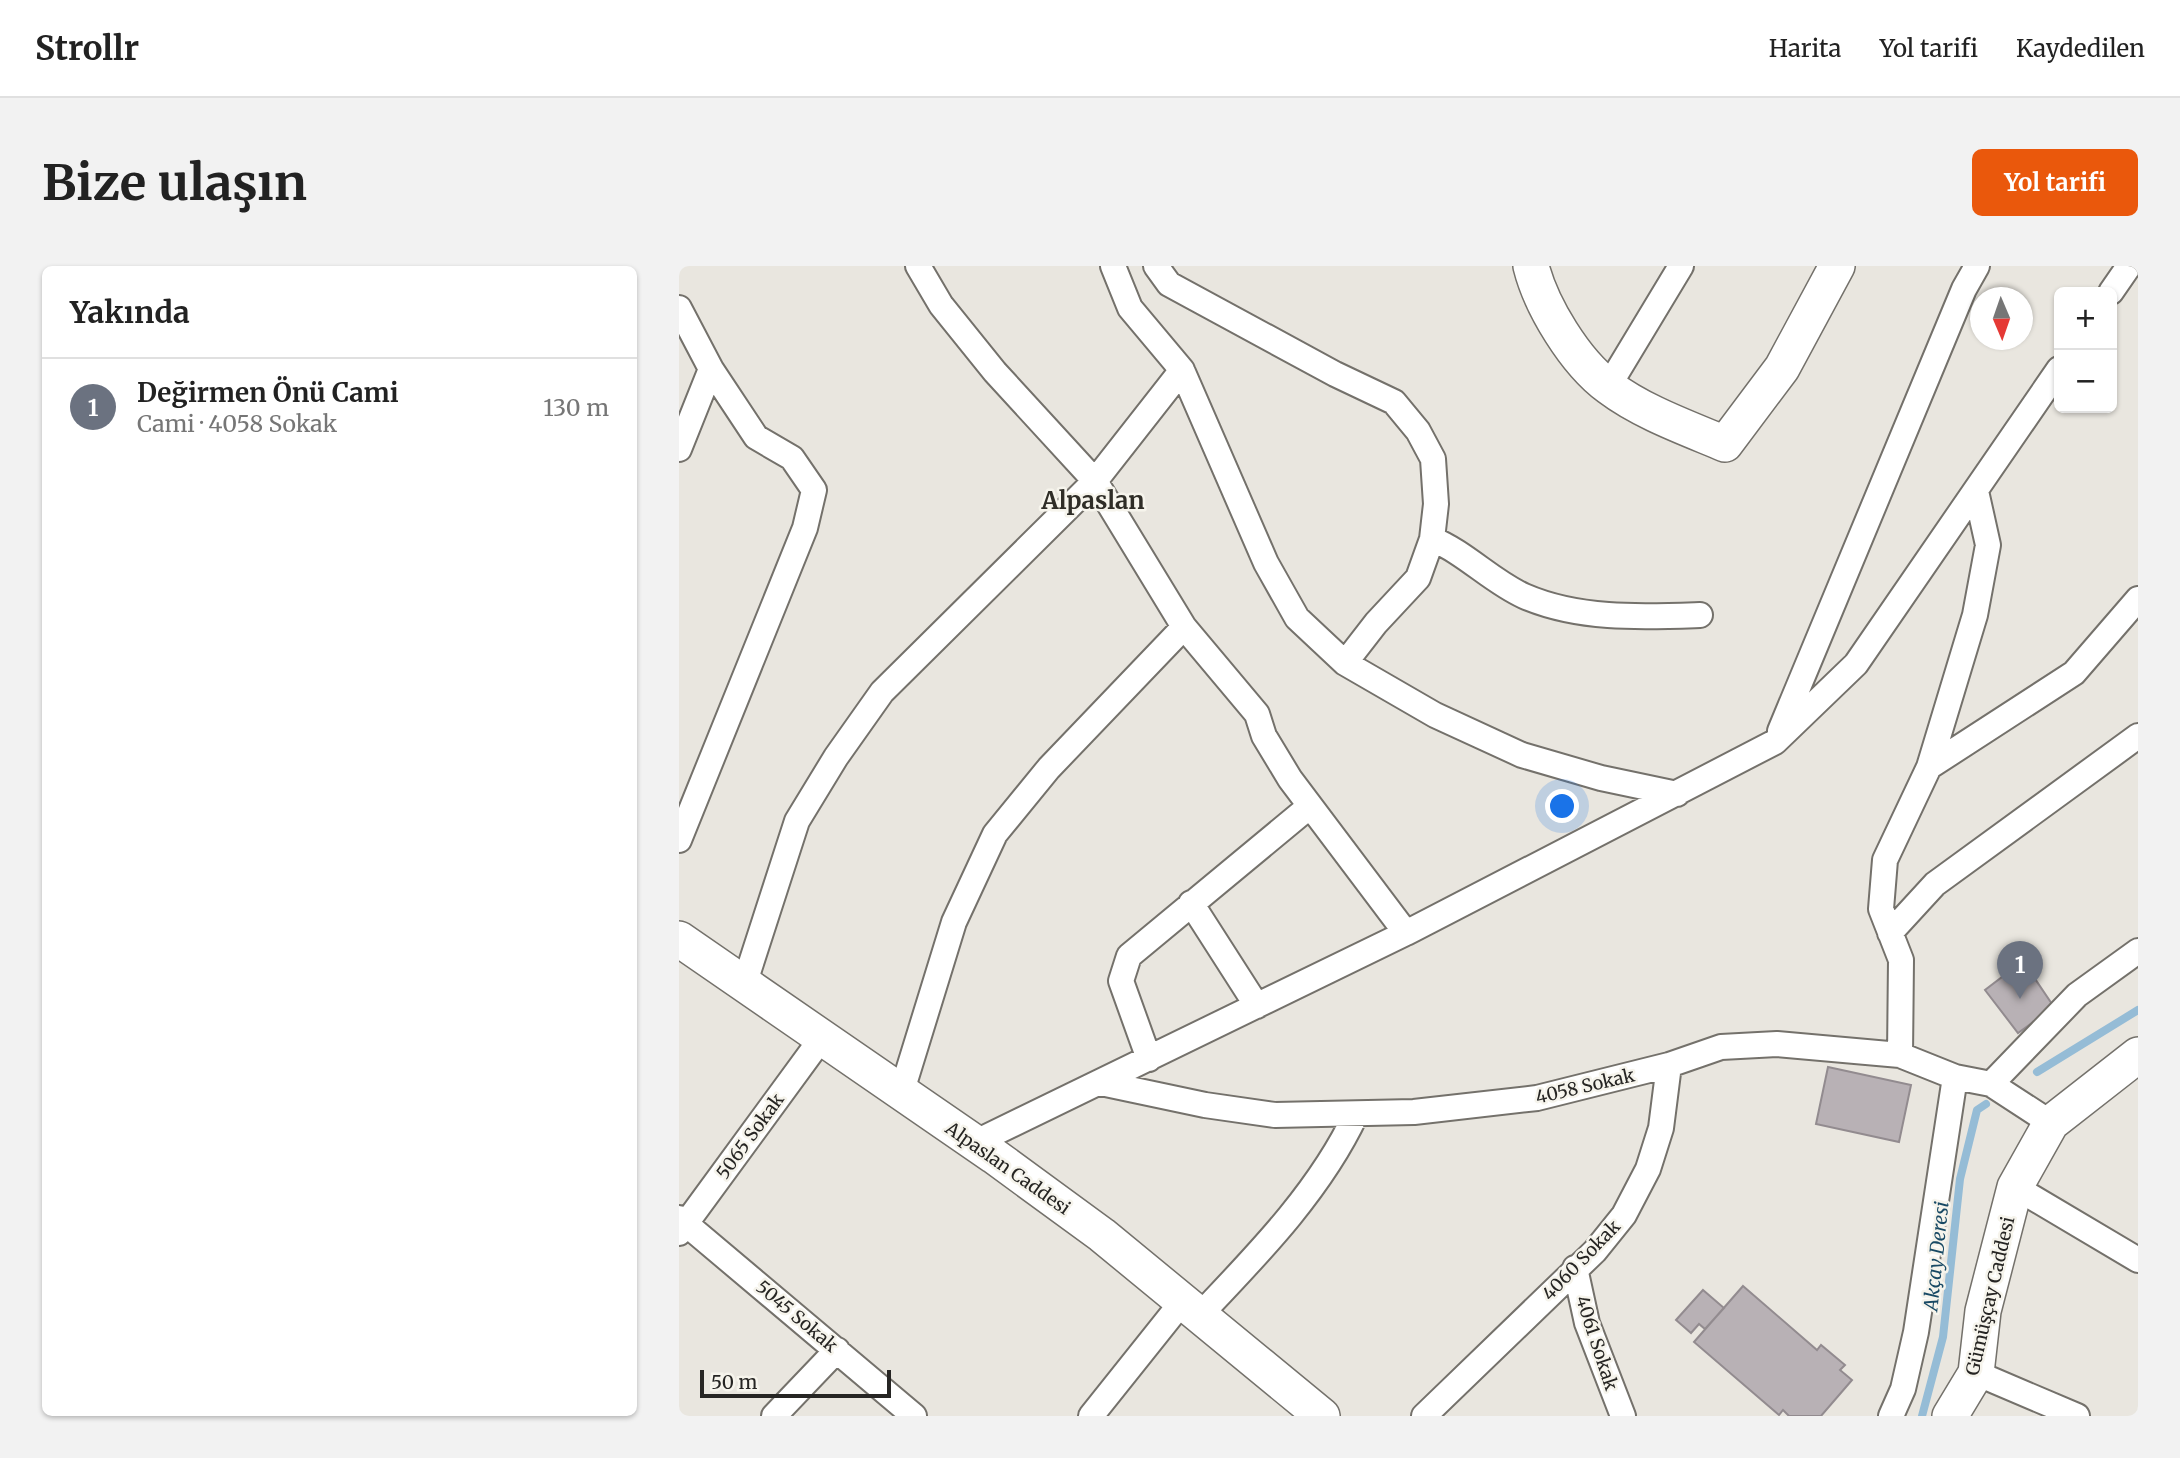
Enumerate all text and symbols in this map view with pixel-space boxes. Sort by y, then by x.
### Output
text: Strollr [35,28,139,69]
text: Harita [1769,33,1841,64]
text: Yol tarifi [1879,33,1978,64]
text: Kaydedilen [2016,33,2145,64]
button: Yol tarifi [1972,149,2138,216]
text: Bize ulaşın [42,152,307,213]
north arrow [1970,287,2033,350]
map controls [2054,287,2117,413]
button: + [2054,287,2117,350]
text: Yakında [70,293,190,331]
button: − [2054,350,2117,413]
text: Değirmen Önü Cami [137,376,399,409]
text: 1 [88,393,98,422]
text: 130 m [543,393,609,422]
text: Cami · 4058 Sokak [137,409,337,438]
district label: Alpaslan [1040,485,1145,516]
your location [1545,789,1579,823]
pin: 1 [1997,941,2043,999]
street label: 4058 Sokak [1533,1063,1637,1109]
street label: 5065 Sokak [711,1088,789,1183]
street label: Alpaslan Caddesi [940,1116,1075,1220]
water label: Akçay Deresi [1918,1200,1954,1314]
street label: Gümüşçay Caddesi [1961,1214,2020,1378]
street label: 4060 Sokak [1537,1215,1625,1305]
street label: 5045 Sokak [751,1275,843,1357]
street label: 4061 Sokak [1571,1293,1623,1394]
scale bar [700,1367,891,1399]
text: 50 m [711,1370,757,1394]

